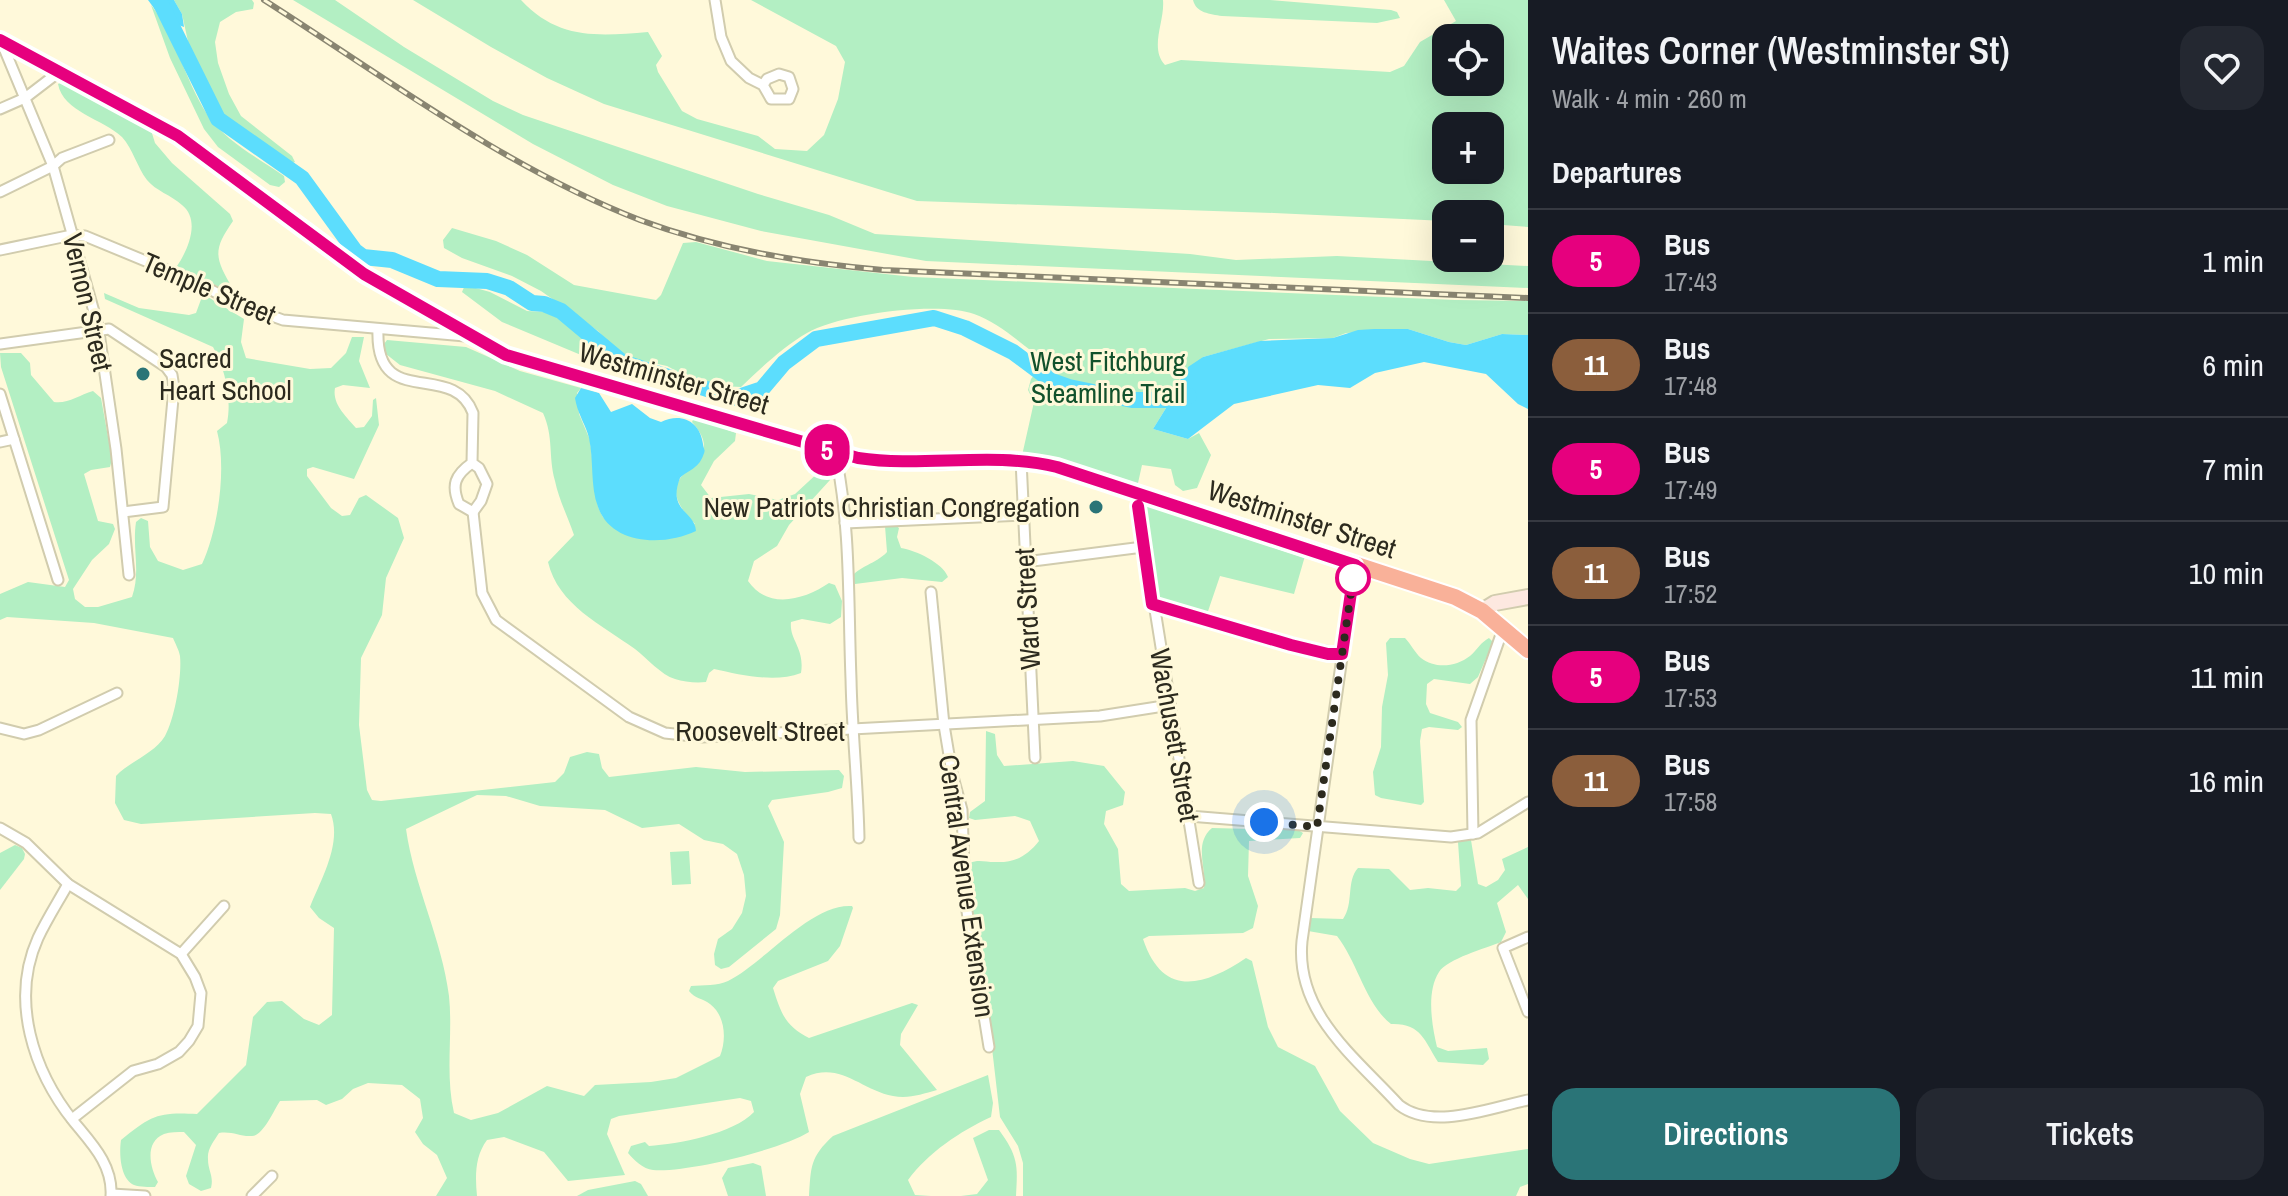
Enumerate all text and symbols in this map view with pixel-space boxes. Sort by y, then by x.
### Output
map controls [1432,24,1504,272]
button: locate [1432,24,1504,96]
text: Waites Corner (Westminster St) [1552,25,2010,76]
button: heart [2180,26,2264,110]
text: Walk · 4 min · 260 m [1552,81,1747,116]
button: + [1432,112,1504,184]
text: Departures [1552,152,1682,192]
button: − [1432,200,1504,272]
text: Bus [1664,224,1710,264]
street label: Vernon Street [54,229,122,375]
text: 1 min [2202,241,2264,281]
text: 5 [1590,242,1602,280]
street label: Temple Street [136,243,282,333]
text: 17:43 [1664,264,1717,299]
text: Bus [1664,328,1710,368]
street label: Westminster Street [574,333,774,423]
place label: Sacred Heart School [159,339,292,409]
park label: West Fitchburg Steamline Trail [1030,342,1186,412]
text: 6 min [2202,345,2264,385]
text: 11 [1584,346,1608,384]
marker: Sacred Heart School [134,365,152,383]
text: 17:48 [1664,368,1717,403]
line badge: 5 [801,424,853,476]
text: 5 [821,431,833,469]
text: Bus [1664,432,1710,472]
text: 7 min [2202,449,2264,489]
text: 5 [1590,450,1602,488]
street label: Westminster Street [1203,471,1401,567]
text: 17:49 [1664,472,1717,507]
place label: New Patriots Christian Congregation [704,488,1080,526]
marker: New Patriots Christian Congregation [1087,498,1105,516]
text: Bus [1664,536,1710,576]
street label: Ward Street [1005,547,1049,671]
text: 10 min [2189,553,2264,593]
text: 11 [1584,554,1608,592]
unlabelled marker [1336,561,1370,595]
text: 17:52 [1664,576,1717,611]
text: Bus [1664,640,1710,680]
street label: Wachusett Street [1141,645,1209,825]
text: 11 min [2191,657,2264,697]
text: 5 [1590,658,1602,696]
text: 17:53 [1664,680,1717,715]
street label: Roosevelt Street [675,712,845,750]
text: Bus [1664,744,1710,784]
street label: Central Avenue Extension [930,752,1004,1020]
text: 16 min [2189,761,2264,801]
text: 11 [1584,762,1608,800]
text: 17:58 [1664,784,1717,819]
your location [1244,802,1284,842]
button: Directions [1552,1088,1900,1180]
button: Tickets [1916,1088,2264,1180]

